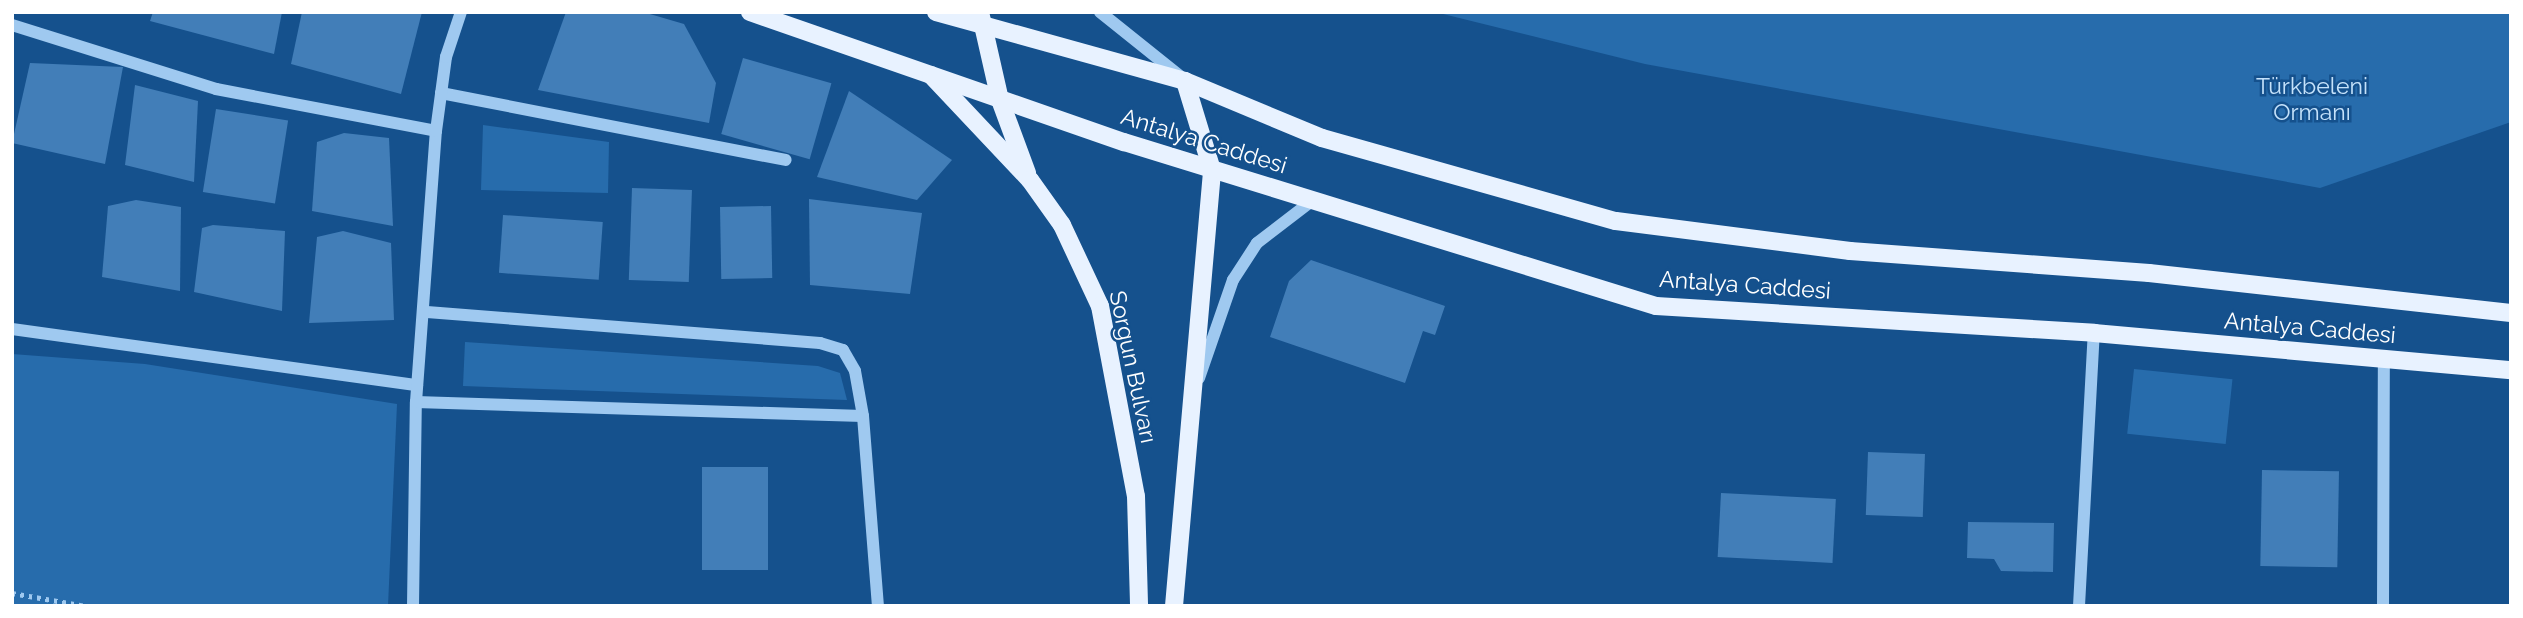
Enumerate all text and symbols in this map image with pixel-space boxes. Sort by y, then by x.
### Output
park label: Türkbeleni Ormanı [2256,72,2368,126]
street label: Antalya Caddesi [1118,103,1290,179]
street label: Antalya Caddesi [1658,265,1832,305]
street label: Sorgun Bulvarı [1103,288,1163,446]
street label: Antalya Caddesi [2223,307,2397,349]

